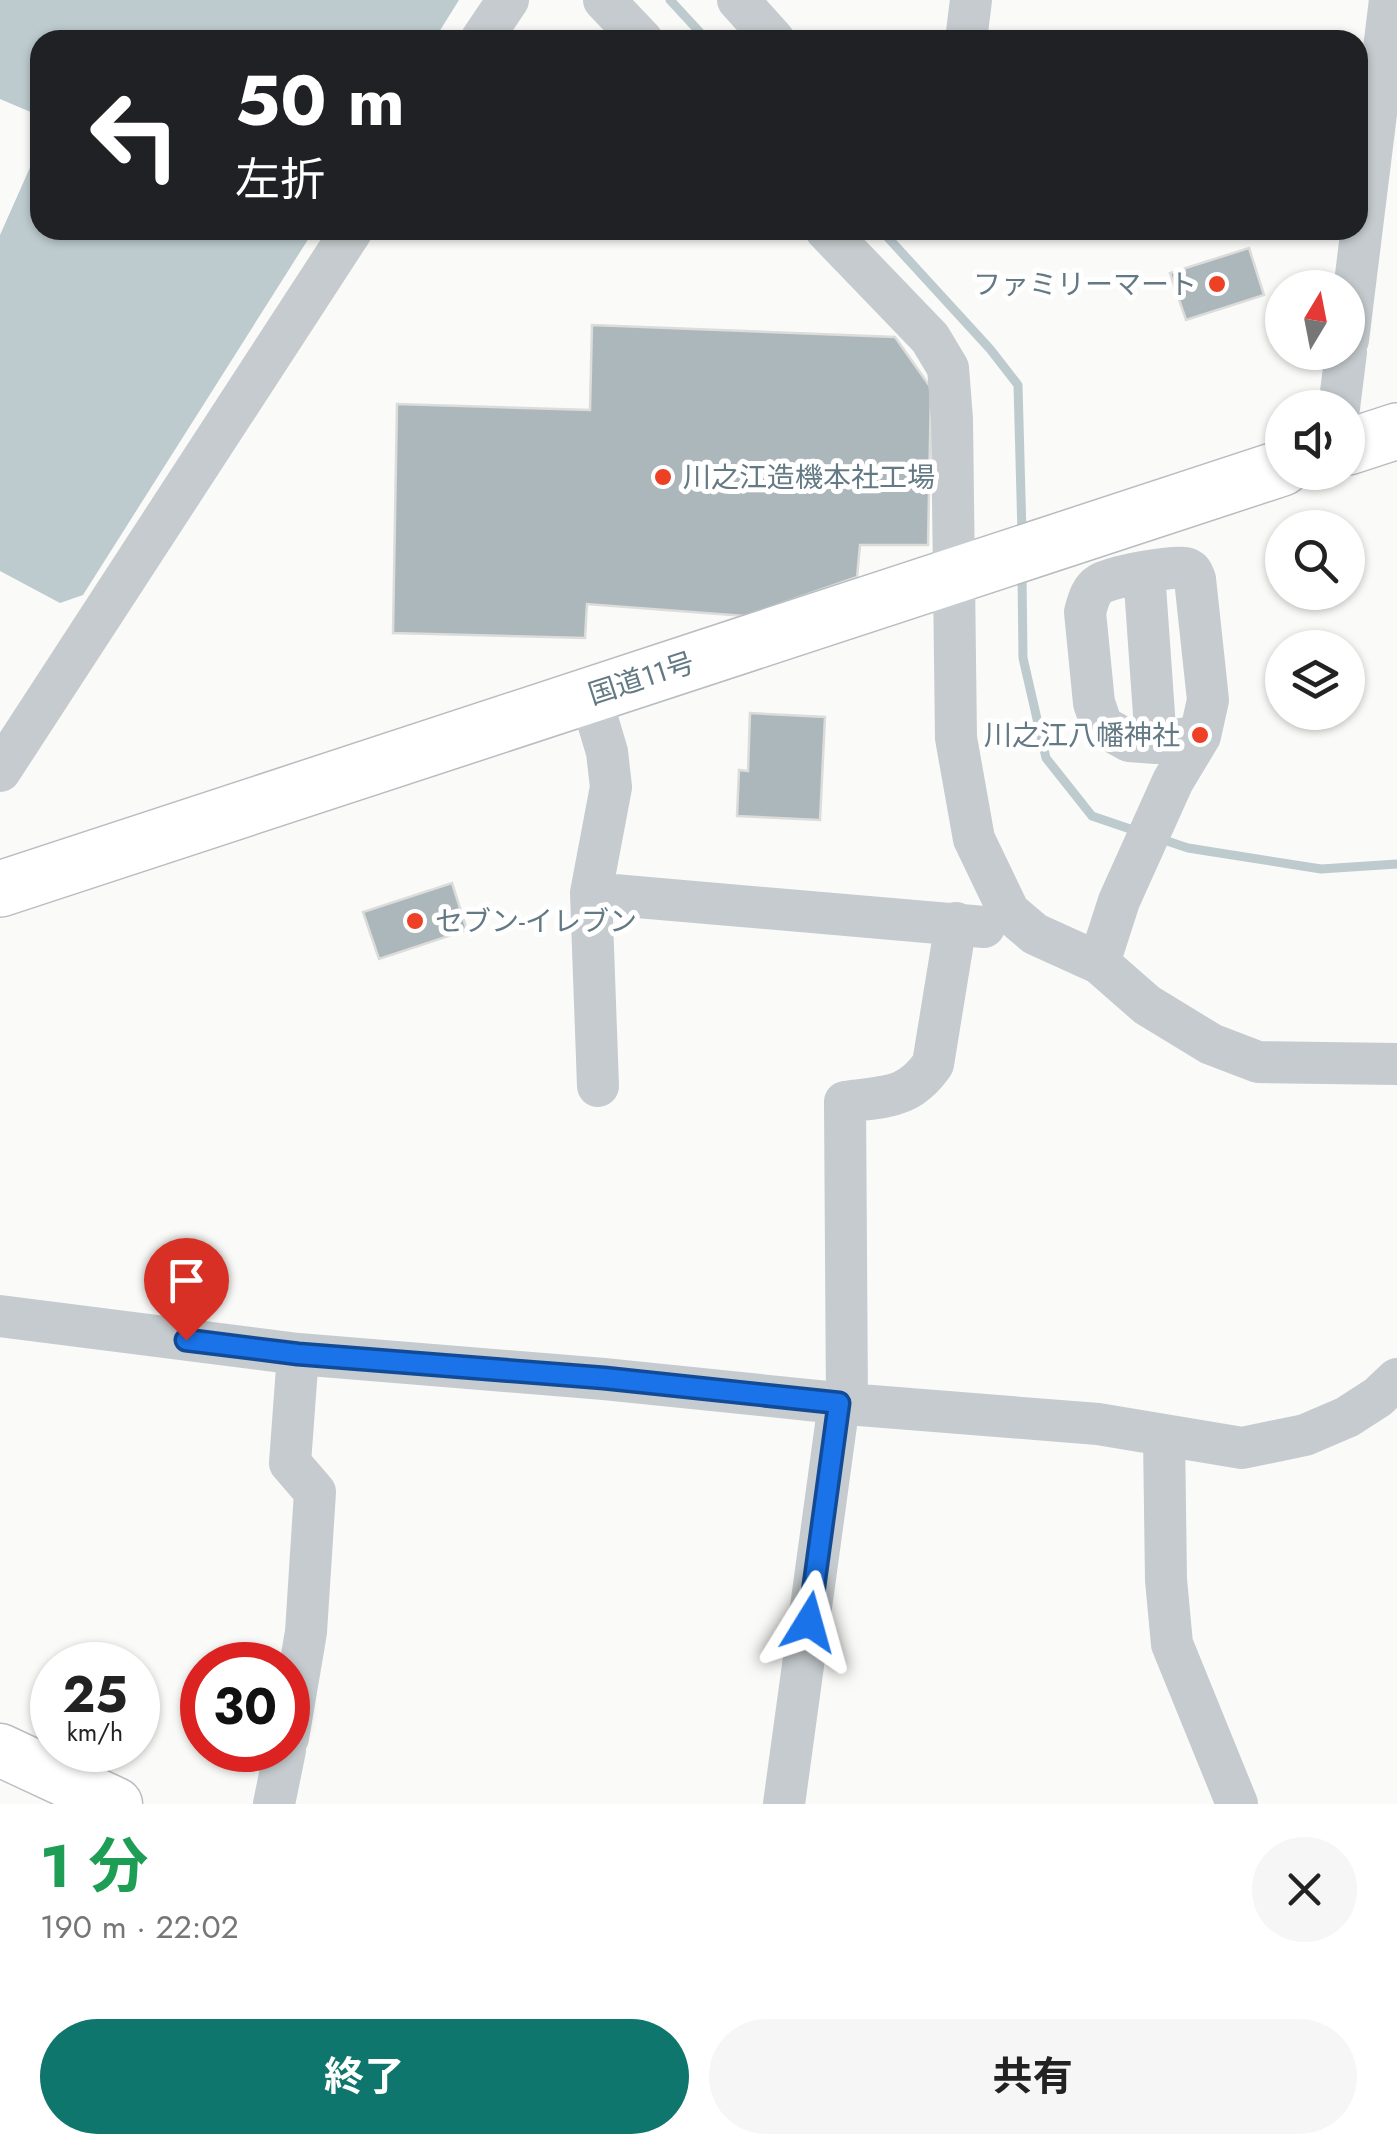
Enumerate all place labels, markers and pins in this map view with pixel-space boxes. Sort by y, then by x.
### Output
place label: ファミリーマート [973,264,1197,305]
marker: ファミリーマート [1206,273,1228,295]
place label: 川之江造機本社工場 [683,457,935,498]
marker: 川之江造機本社工場 [652,466,674,488]
place label: 川之江八幡神社 [984,715,1180,756]
marker: 川之江八幡神社 [1189,724,1211,746]
place label: セブン-イレブン [435,901,637,942]
marker: セブン-イレブン [404,910,426,932]
pin [144,1238,229,1341]

